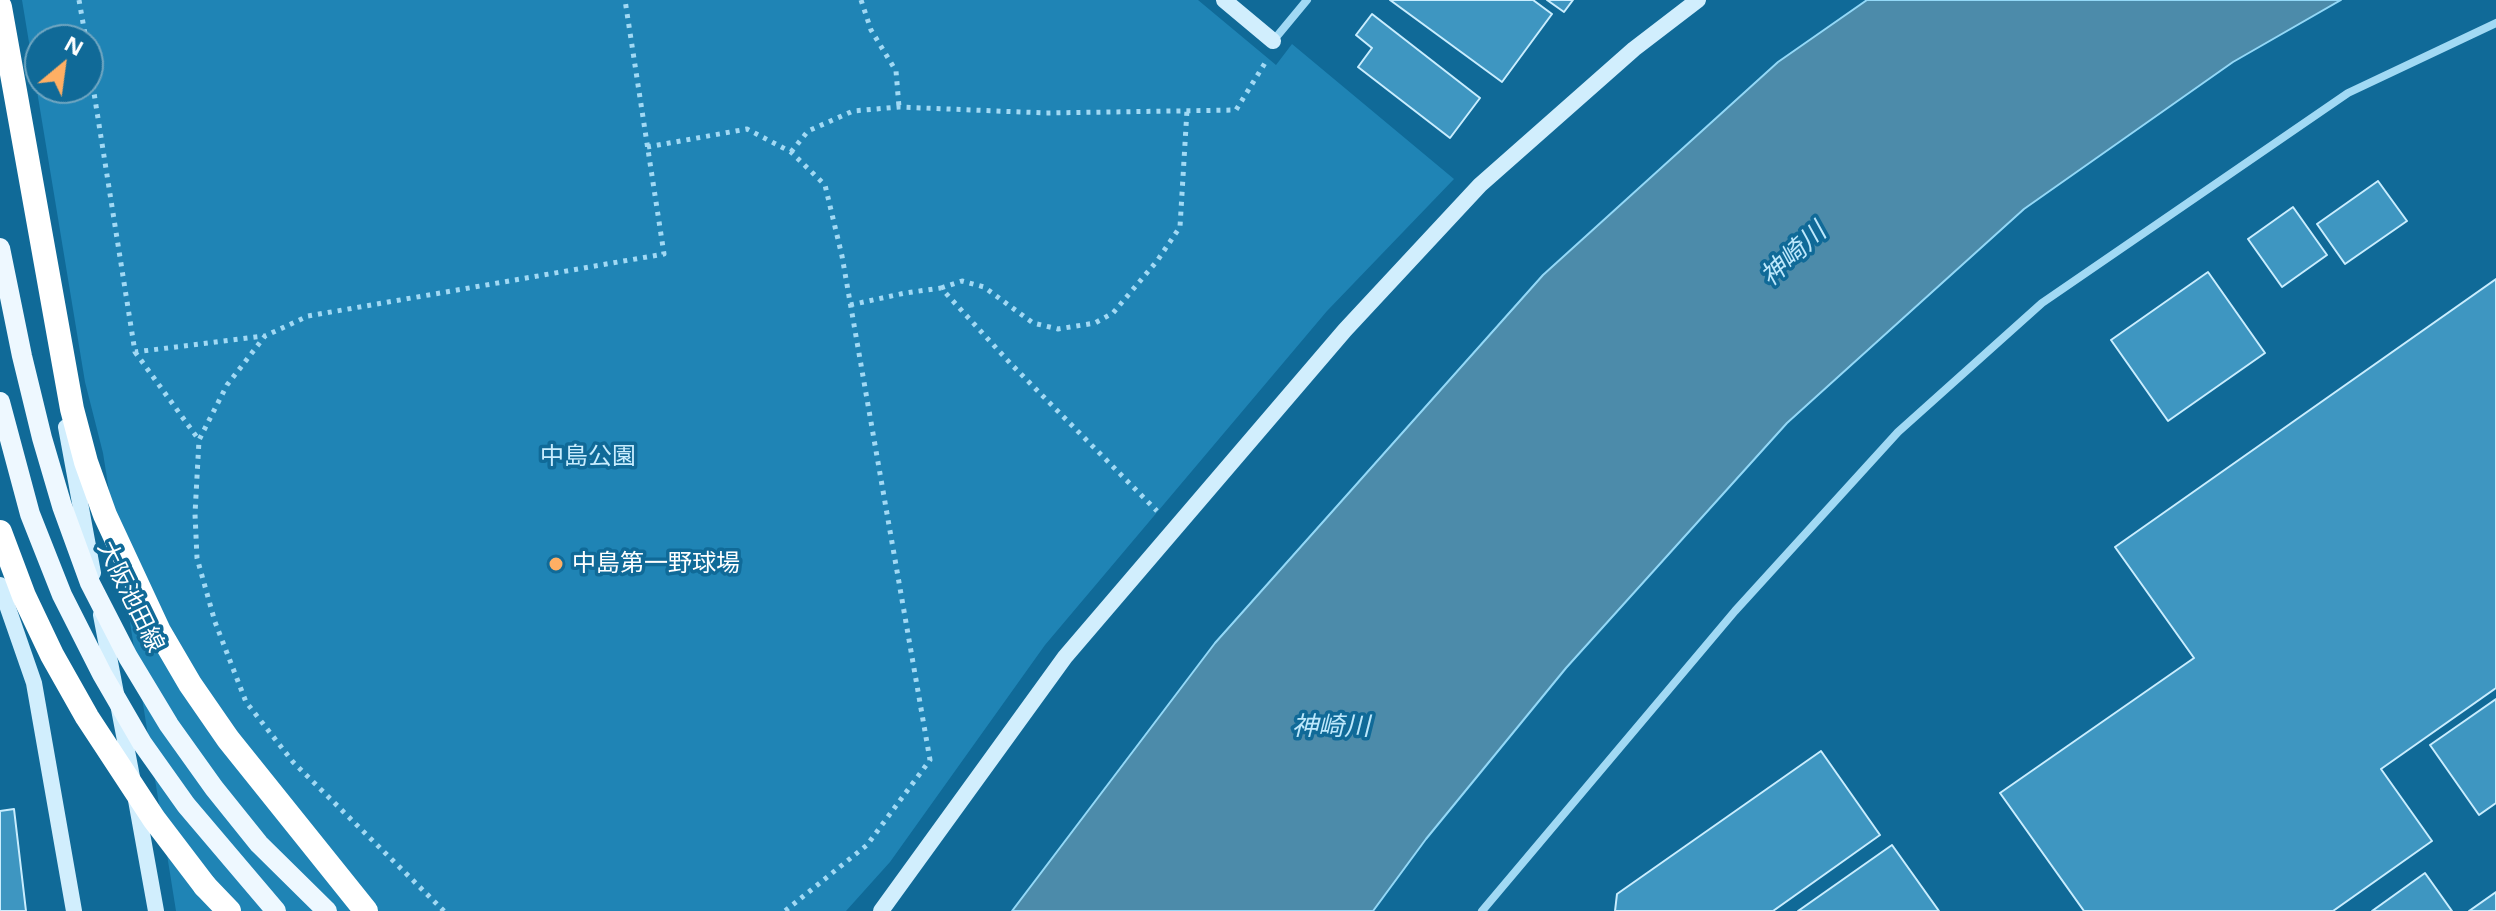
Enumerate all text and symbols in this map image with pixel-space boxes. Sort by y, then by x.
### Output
north arrow [24,24,104,104]
text: N [60,27,90,62]
water label: 神崎川 [1755,217,1833,293]
park label: 中島公園 [540,443,636,471]
street label: 大阪池田線 [91,537,169,657]
place label: 中島第一野球場 [572,550,740,578]
marker: 中島第一野球場 [547,555,565,573]
water label: 神崎川 [1292,712,1370,744]

